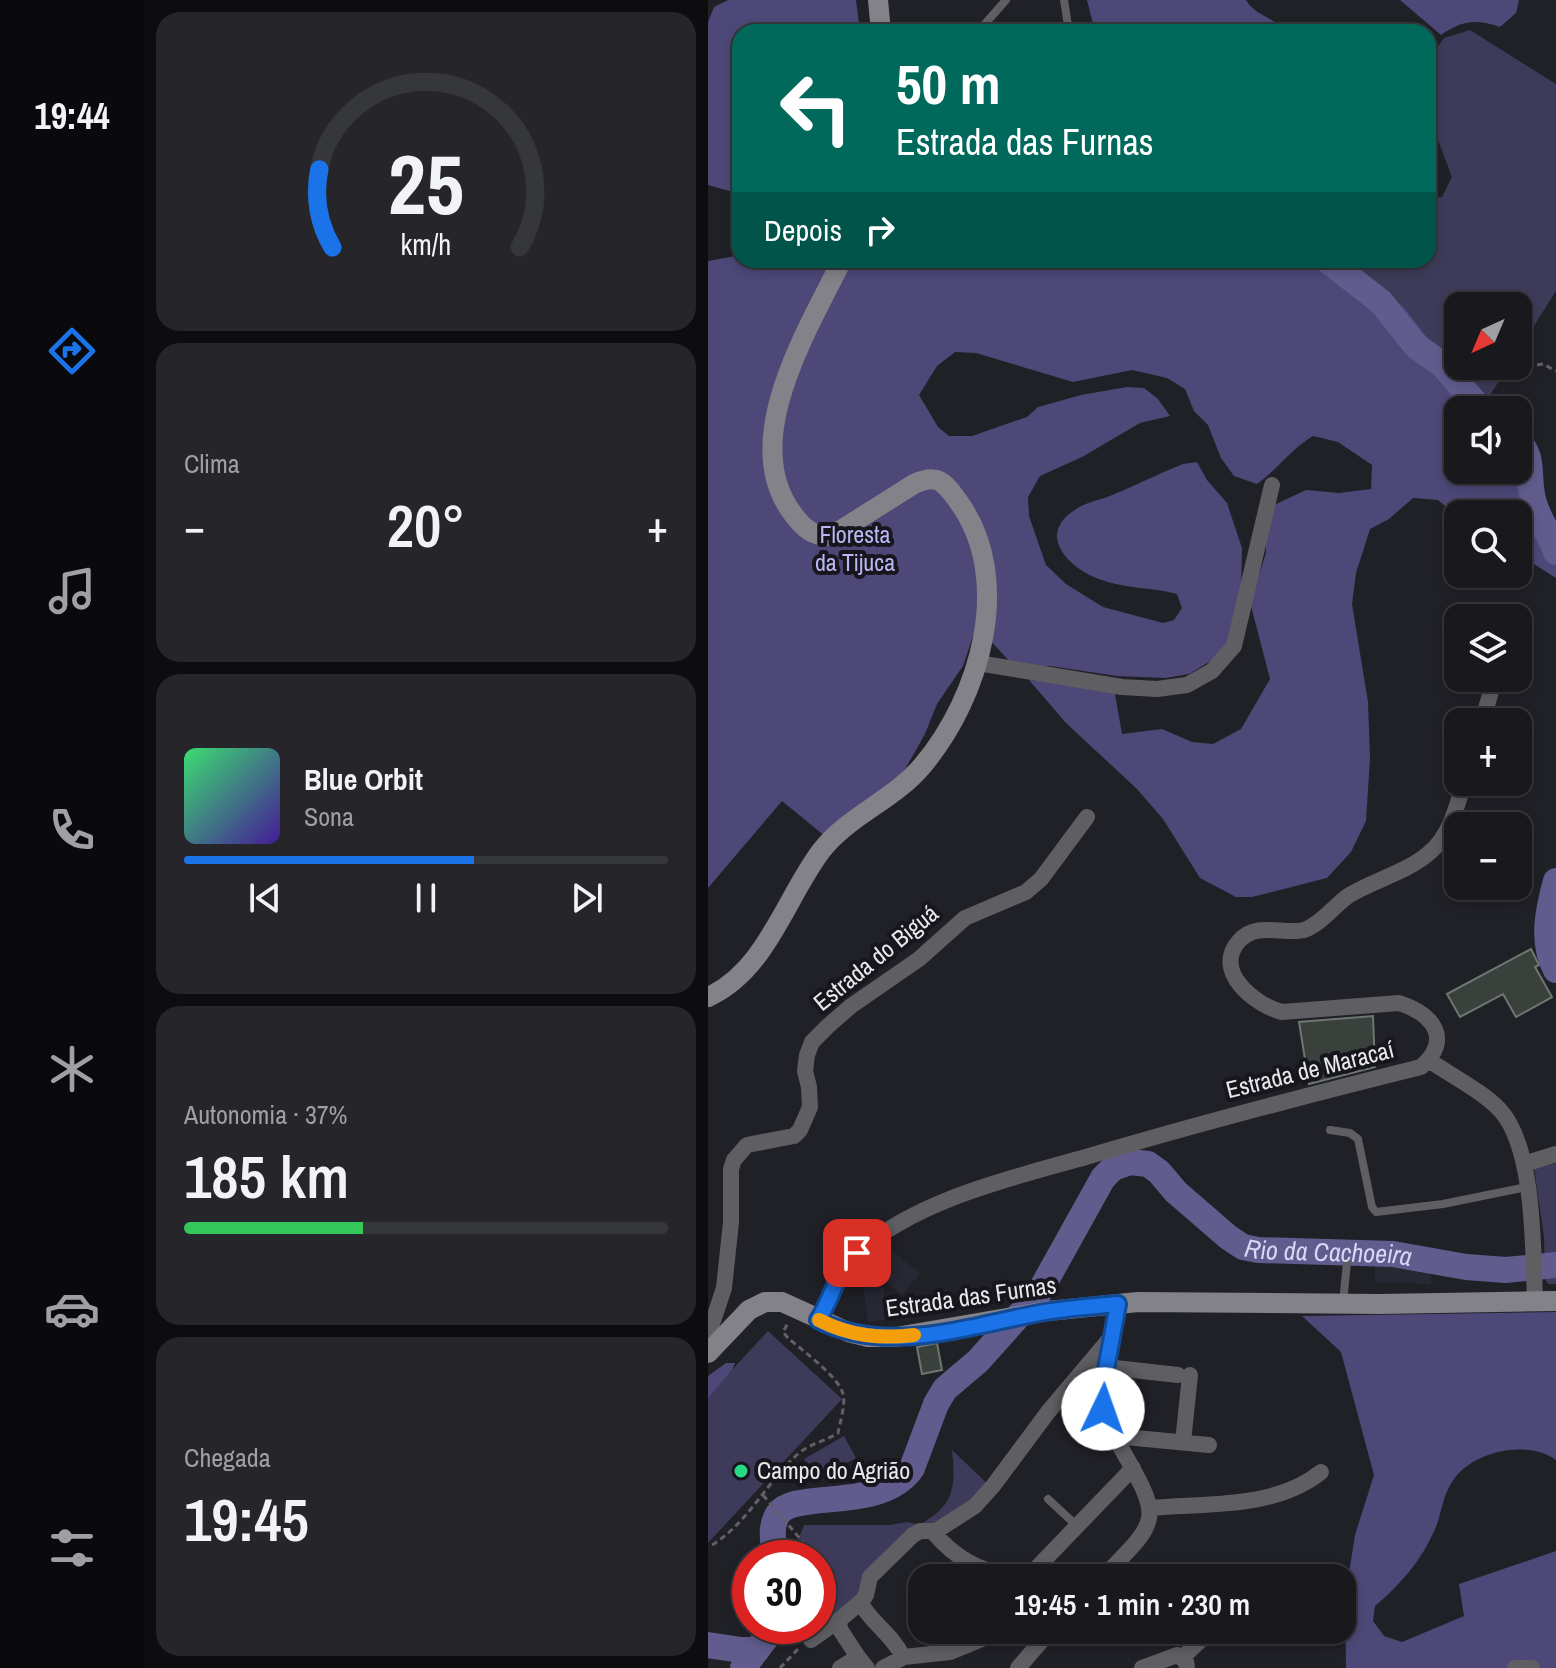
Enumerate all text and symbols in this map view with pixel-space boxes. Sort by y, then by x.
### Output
text: 50 m [896,46,1001,121]
icon: left [764,56,868,160]
text: 19:44 [34,92,110,140]
text: Estrada das Furnas [896,118,1154,166]
text: 25 [388,127,464,239]
icon: right [858,208,902,252]
text: Depois [764,210,842,250]
text: km/h [401,225,451,264]
north arrow [1444,292,1532,380]
map controls [1444,292,1532,900]
icon: directions [44,323,100,379]
button: sound [1444,396,1532,484]
text: Clima [184,446,240,481]
text: 20° [387,485,465,566]
text: − [184,496,205,556]
text: + [647,496,668,556]
button: search [1444,500,1532,588]
park label: Floresta da Tijuca [815,518,895,578]
icon: music [44,563,100,619]
button: layers [1444,604,1532,692]
button: + [1444,708,1532,796]
text: Blue Orbit [304,759,423,799]
text: Sona [304,799,354,834]
icon: phone [44,802,100,858]
button: − [1444,812,1532,900]
icon: previous [243,876,287,920]
icon: pause [404,876,448,920]
icon: next [565,876,609,920]
street label: Estrada do Biguá [806,897,945,1018]
street label: Estrada de Maracaí [1223,1033,1397,1105]
icon: climate [44,1041,100,1097]
text: Autonomia · 37% [184,1097,348,1132]
text: 185 km [184,1136,349,1217]
pin [823,1219,891,1287]
water label: Rio da Cachoeira [1242,1230,1415,1274]
icon: arrive [835,1231,879,1275]
street label: Estrada das Furnas [884,1268,1058,1324]
icon: car [44,1281,100,1337]
position arrow [1061,1367,1145,1451]
text: Chegada [184,1440,271,1475]
place label: Campo do Agrião [757,1454,910,1486]
marker: Campo do Agrião [732,1462,750,1480]
text: 19:45 [184,1479,309,1560]
icon: filters [44,1520,100,1576]
speed limit sign: 30 [732,1540,836,1644]
text: 19:45 · 1 min · 230 m [1014,1584,1250,1624]

